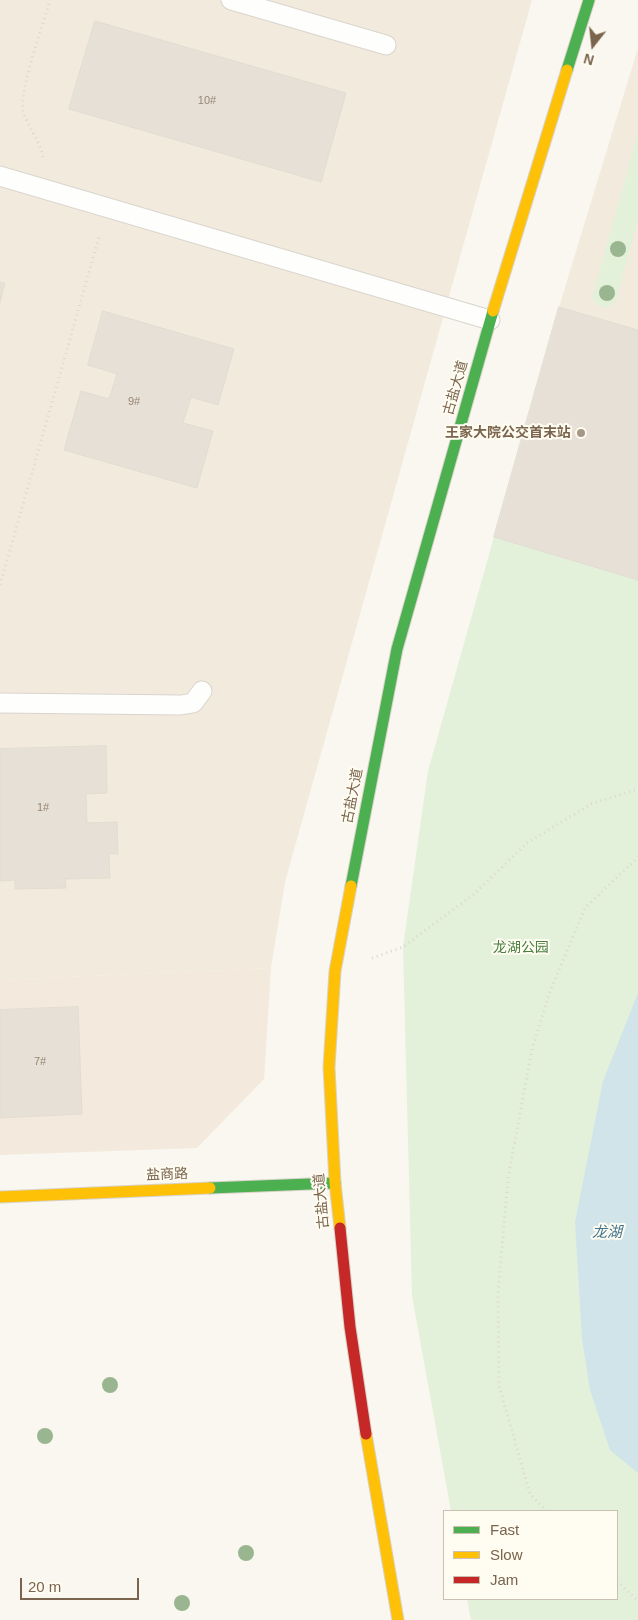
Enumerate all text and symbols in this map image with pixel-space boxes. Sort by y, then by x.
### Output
north arrow [568,20,618,70]
text: N [582,50,596,69]
house number: 10# [198,94,216,108]
street label: 古盐大道 [440,359,472,417]
house number: 9# [128,395,140,409]
place label: 王家大院公交首末站 [445,425,571,441]
marker: 王家大院公交首末站 [575,427,587,439]
street label: 古盐大道 [339,767,367,825]
house number: 1# [37,801,49,815]
park label: 龙湖公园 [493,940,549,956]
house number: 7# [34,1055,46,1069]
street label: 盐商路 [146,1166,188,1184]
street label: 古盐大道 [311,1172,333,1230]
water label: 龙湖 [592,1224,622,1242]
legend [443,1510,618,1600]
text: Fast [490,1521,519,1538]
text: Slow [490,1546,523,1563]
scale bar [22,1568,141,1600]
text: Jam [490,1571,518,1588]
text: 20 m [28,1578,61,1595]

